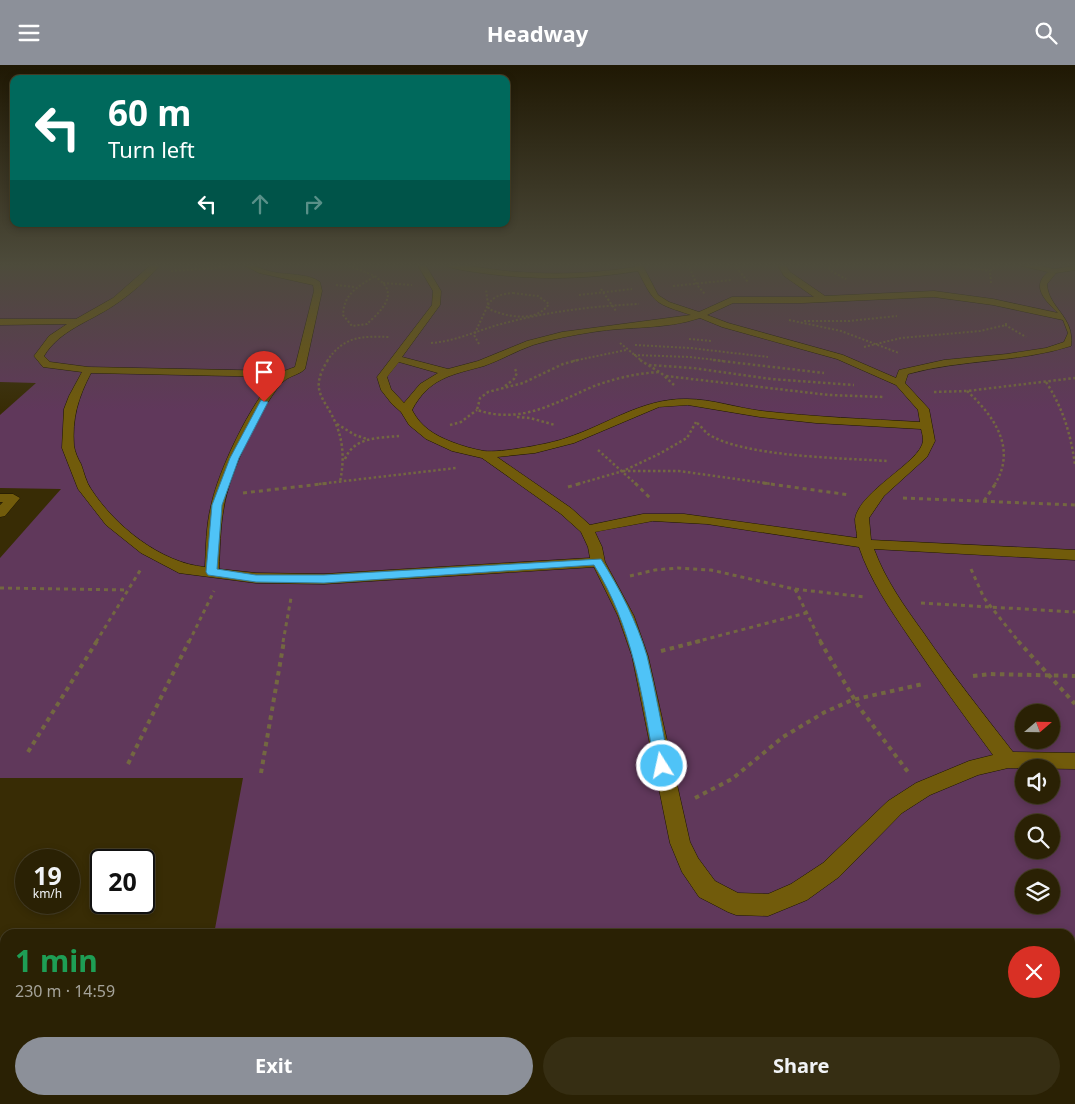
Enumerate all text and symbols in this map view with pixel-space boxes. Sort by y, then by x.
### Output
text: Headway [487,18,588,48]
icon: menu [15,19,43,47]
icon: search [1032,19,1060,47]
text: 60 m [108,89,191,136]
icon: left [25,95,90,160]
text: Turn left [108,134,195,164]
icon: left [193,190,221,218]
icon: ahead [246,190,274,218]
icon: right [299,190,327,218]
pin [243,351,285,402]
icon: arrive [250,358,278,386]
north arrow [1015,704,1060,749]
map controls [1015,704,1060,914]
position arrow [635,739,687,791]
button: sound [1015,759,1060,804]
button: search [1015,814,1060,859]
speed limit sign: 20 [90,849,155,914]
text: 19 [33,858,62,892]
button: layers [1015,869,1060,914]
text: km/h [33,885,62,902]
text: 1 min [15,940,98,981]
button: close [1008,946,1060,998]
text: 230 m · 14:59 [15,980,115,1002]
button: Exit [15,1037,533,1095]
button: Share [543,1037,1060,1095]

